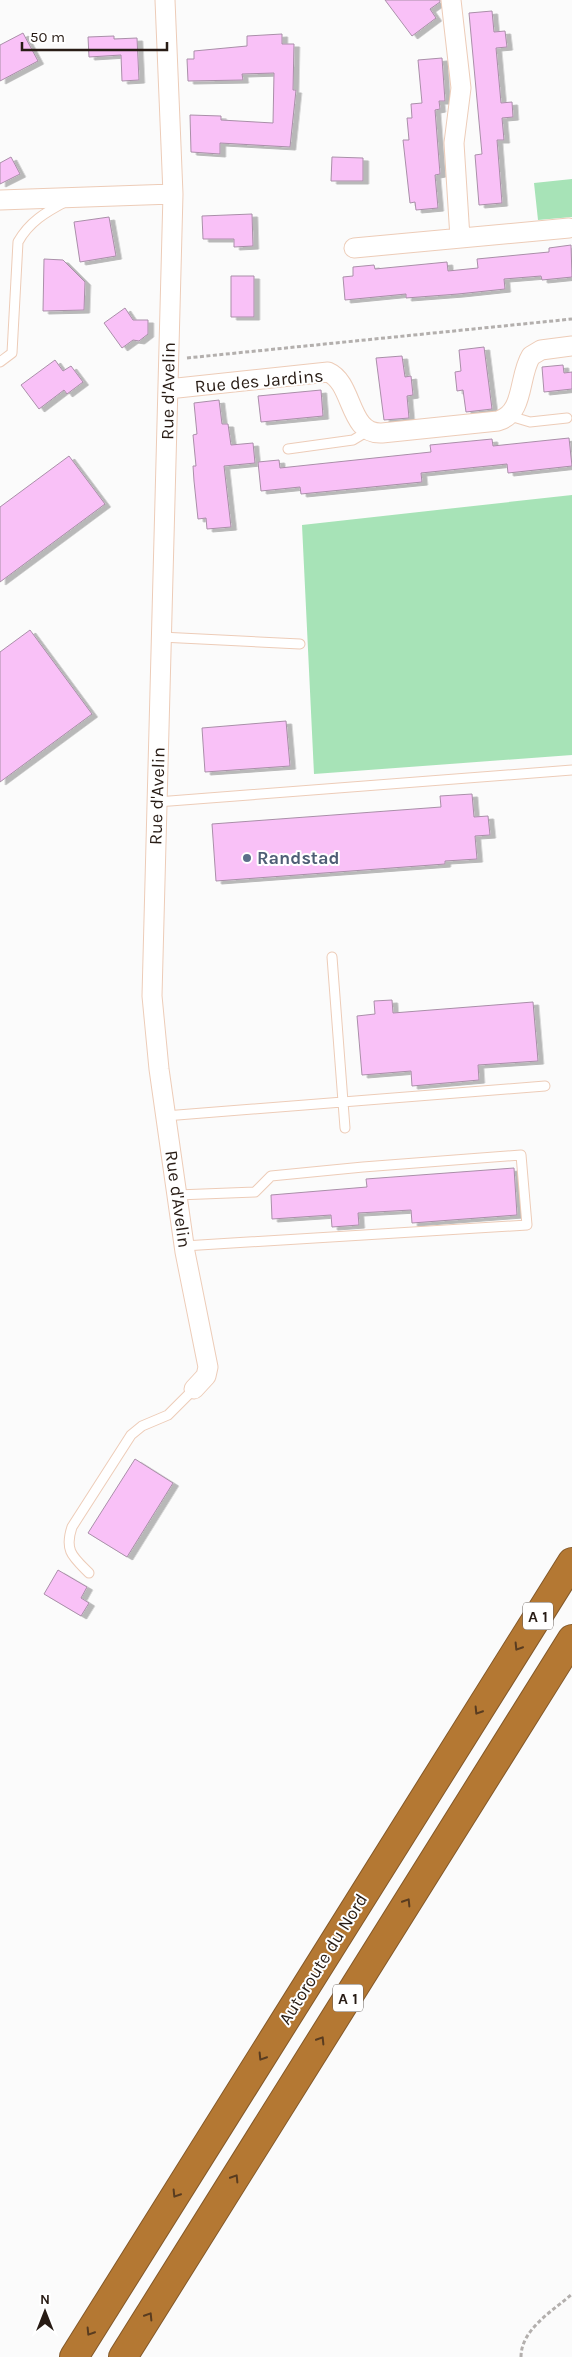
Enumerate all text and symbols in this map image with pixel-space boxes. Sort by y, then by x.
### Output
scale bar [22,20,168,52]
text: 50 m [30,28,65,46]
street label: Rue d'Avelin [156,342,180,440]
street label: Rue des Jardins [194,364,324,398]
street label: Rue d'Avelin [144,747,170,845]
place label: Randstad [257,847,340,869]
marker: Randstad [241,852,253,864]
street label: Rue d'Avelin [160,1149,196,1249]
road number: A 1 [523,1602,553,1630]
one-way arrow [515,1642,525,1651]
one-way arrow [475,1706,485,1715]
street label: Autoroute du Nord [274,1889,372,2029]
one-way arrow [401,1899,411,1908]
road number: A 1 [333,1985,363,2012]
one-way arrow [315,2036,325,2045]
one-way arrow [259,2051,269,2060]
one-way arrow [229,2174,238,2183]
one-way arrow [173,2189,182,2198]
north arrow [20,2287,70,2337]
text: N [40,2291,50,2308]
one-way arrow [143,2312,152,2321]
one-way arrow [86,2327,96,2336]

